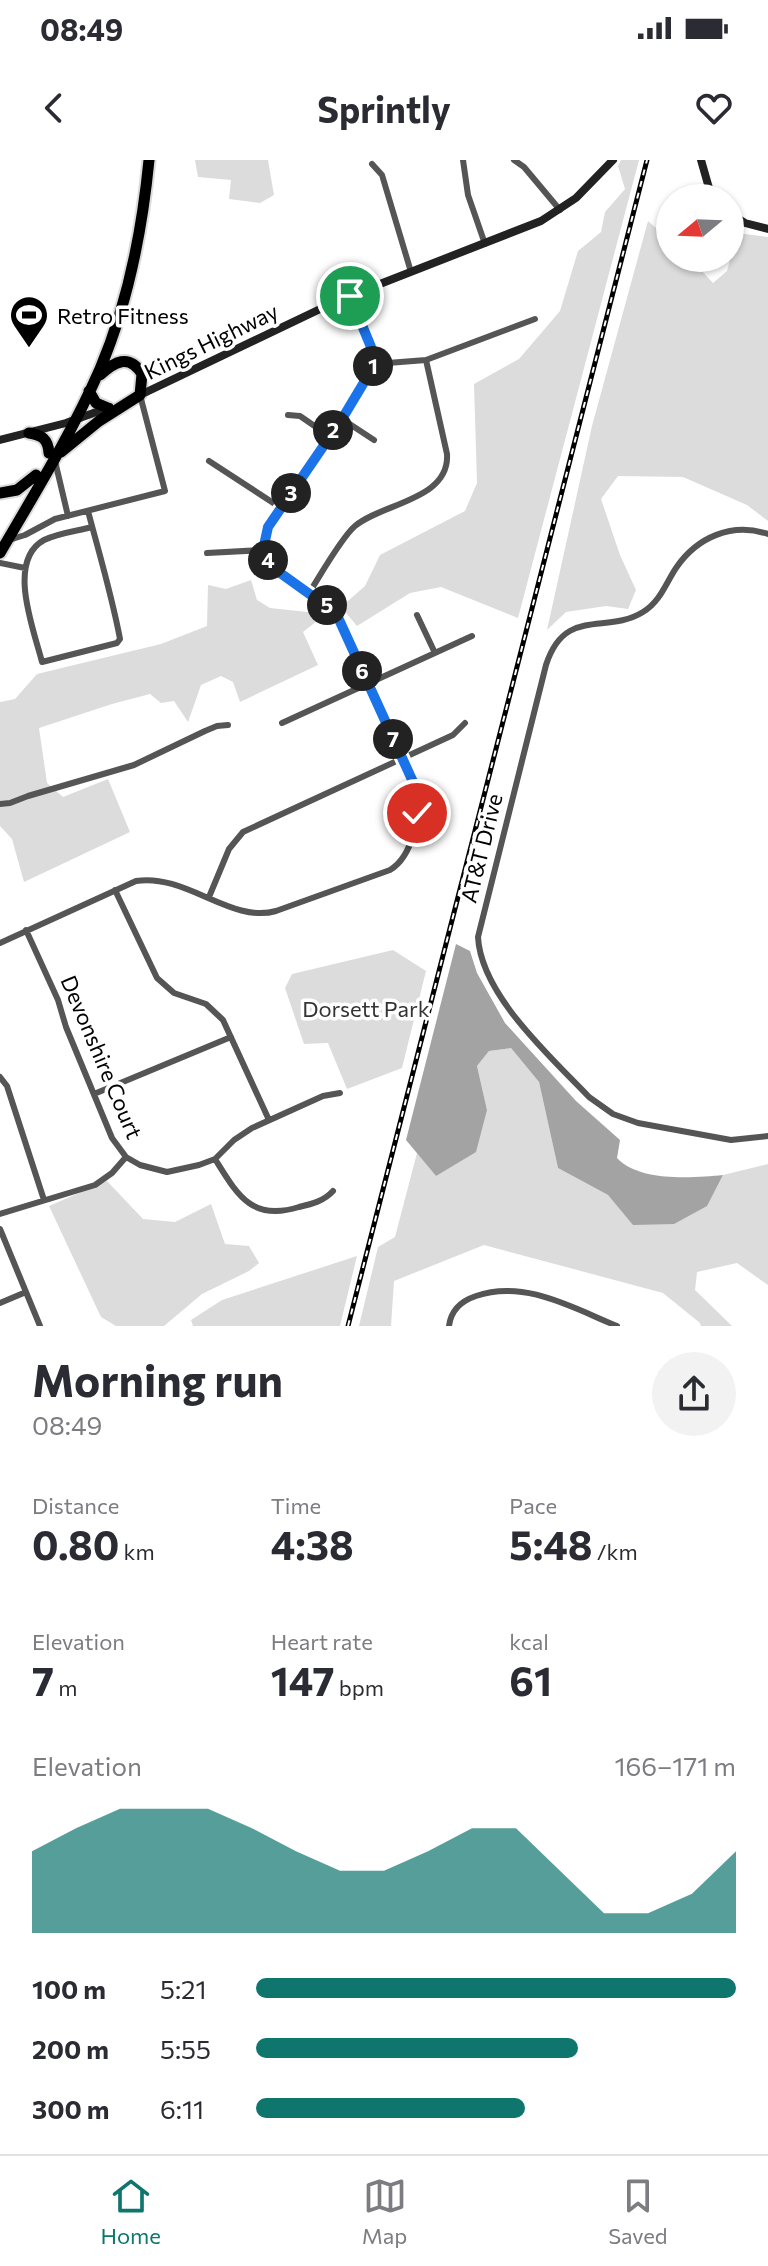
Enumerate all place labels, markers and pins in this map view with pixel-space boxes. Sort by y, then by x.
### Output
pin [316,262,384,330]
sports icon: Retro Fitness [8,294,50,349]
place label: Retro Fitness [57,302,189,329]
pin: 1 [353,346,393,386]
pin: 2 [313,410,353,450]
pin: 3 [271,473,311,513]
pin: 4 [248,540,288,580]
pin: 5 [307,585,347,625]
pin: 6 [342,651,382,691]
pin: 7 [373,719,413,759]
pin [383,779,451,847]

